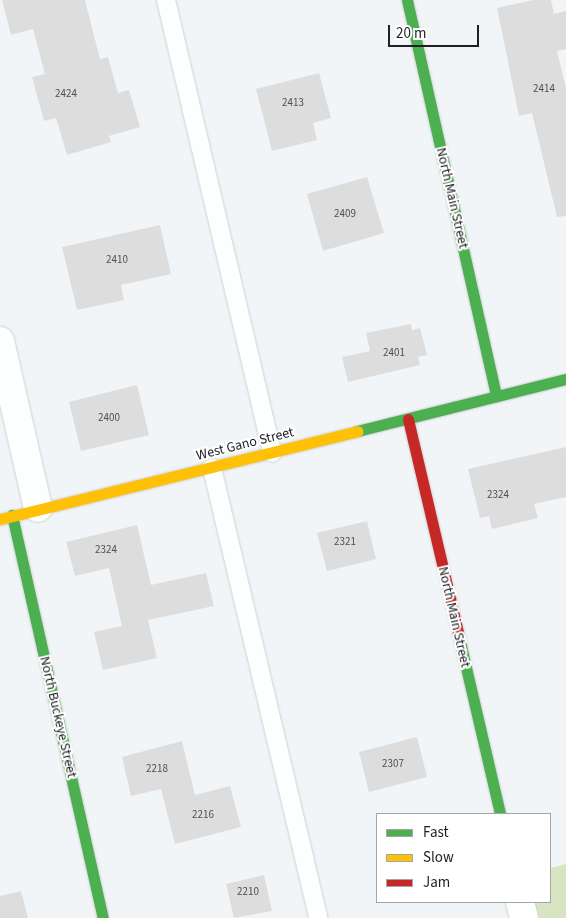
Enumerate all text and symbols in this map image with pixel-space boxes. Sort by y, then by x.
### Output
scale bar [391,15,482,47]
text: 20 m [396,23,426,44]
house number: 2414 [533,82,555,96]
house number: 2424 [55,87,77,101]
house number: 2413 [282,96,304,110]
street label: North Main Street [432,146,472,250]
house number: 2409 [334,207,356,221]
house number: 2410 [106,253,128,267]
house number: 2401 [383,346,405,360]
house number: 2400 [98,411,120,425]
street label: West Gano Street [195,424,295,464]
house number: 2324 [487,488,509,502]
house number: 2321 [334,535,356,549]
house number: 2324 [95,543,117,557]
street label: North Main Street [434,565,474,669]
street label: North Buckeye Street [36,655,80,779]
house number: 2307 [382,757,404,771]
house number: 2218 [146,762,168,776]
house number: 2216 [192,808,214,822]
legend [376,813,551,903]
text: Fast [423,822,449,843]
text: Slow [423,847,454,868]
text: Jam [423,872,450,893]
house number: 2210 [237,885,259,899]

